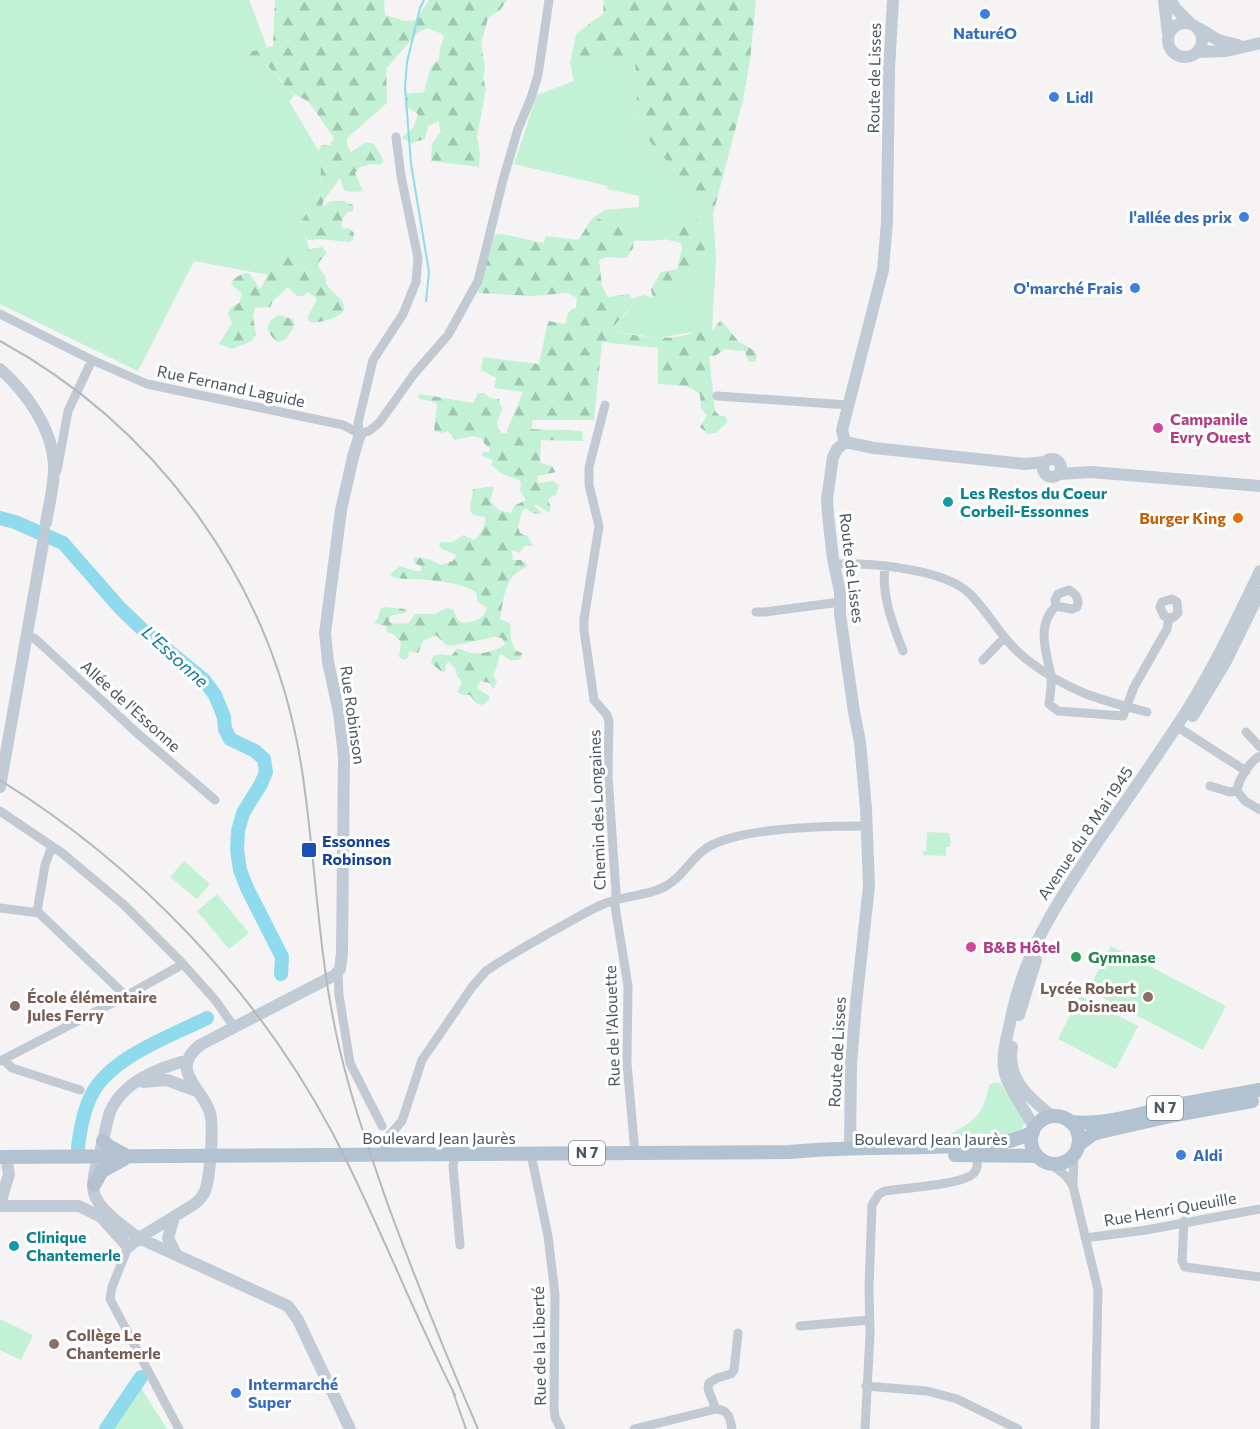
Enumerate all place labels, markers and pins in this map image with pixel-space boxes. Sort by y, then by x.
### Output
marker: NaturéO [978,7,992,21]
place label: NaturéO [953,23,1017,42]
place label: Lidl [1066,87,1093,106]
marker: Lidl [1047,90,1061,104]
place label: l'allée des prix [1129,207,1232,226]
marker: l'allée des prix [1237,210,1251,224]
place label: O'marché Frais [1013,278,1123,297]
marker: O'marché Frais [1128,281,1142,295]
place label: Campanile Evry Ouest [1170,409,1251,446]
marker: Campanile Evry Ouest [1151,421,1165,435]
place label: Les Restos du Coeur Corbeil-Essonnes [960,483,1108,520]
marker: Les Restos du Coeur Corbeil-Essonnes [941,495,955,509]
place label: Burger King [1139,508,1226,527]
marker: Burger King [1231,511,1245,525]
place label: Essonnes Robinson [322,831,392,868]
marker: Essonnes Robinson [300,841,318,859]
place label: B&B Hôtel [983,937,1060,956]
marker: B&B Hôtel [964,940,978,954]
place label: Gymnase [1088,947,1156,966]
marker: Gymnase [1069,950,1083,964]
place label: Lycée Robert Doisneau [1040,978,1136,1015]
place label: École élémentaire Jules Ferry [27,987,157,1024]
marker: Lycée Robert Doisneau [1141,990,1155,1004]
marker: École élémentaire Jules Ferry [8,999,22,1013]
place label: Aldi [1193,1145,1223,1164]
marker: Aldi [1174,1148,1188,1162]
place label: Clinique Chantemerle [26,1227,121,1264]
marker: Clinique Chantemerle [7,1239,21,1253]
place label: Collège Le Chantemerle [66,1325,161,1362]
marker: Collège Le Chantemerle [47,1337,61,1351]
place label: Intermarché Super [248,1374,338,1411]
marker: Intermarché Super [229,1386,243,1400]

